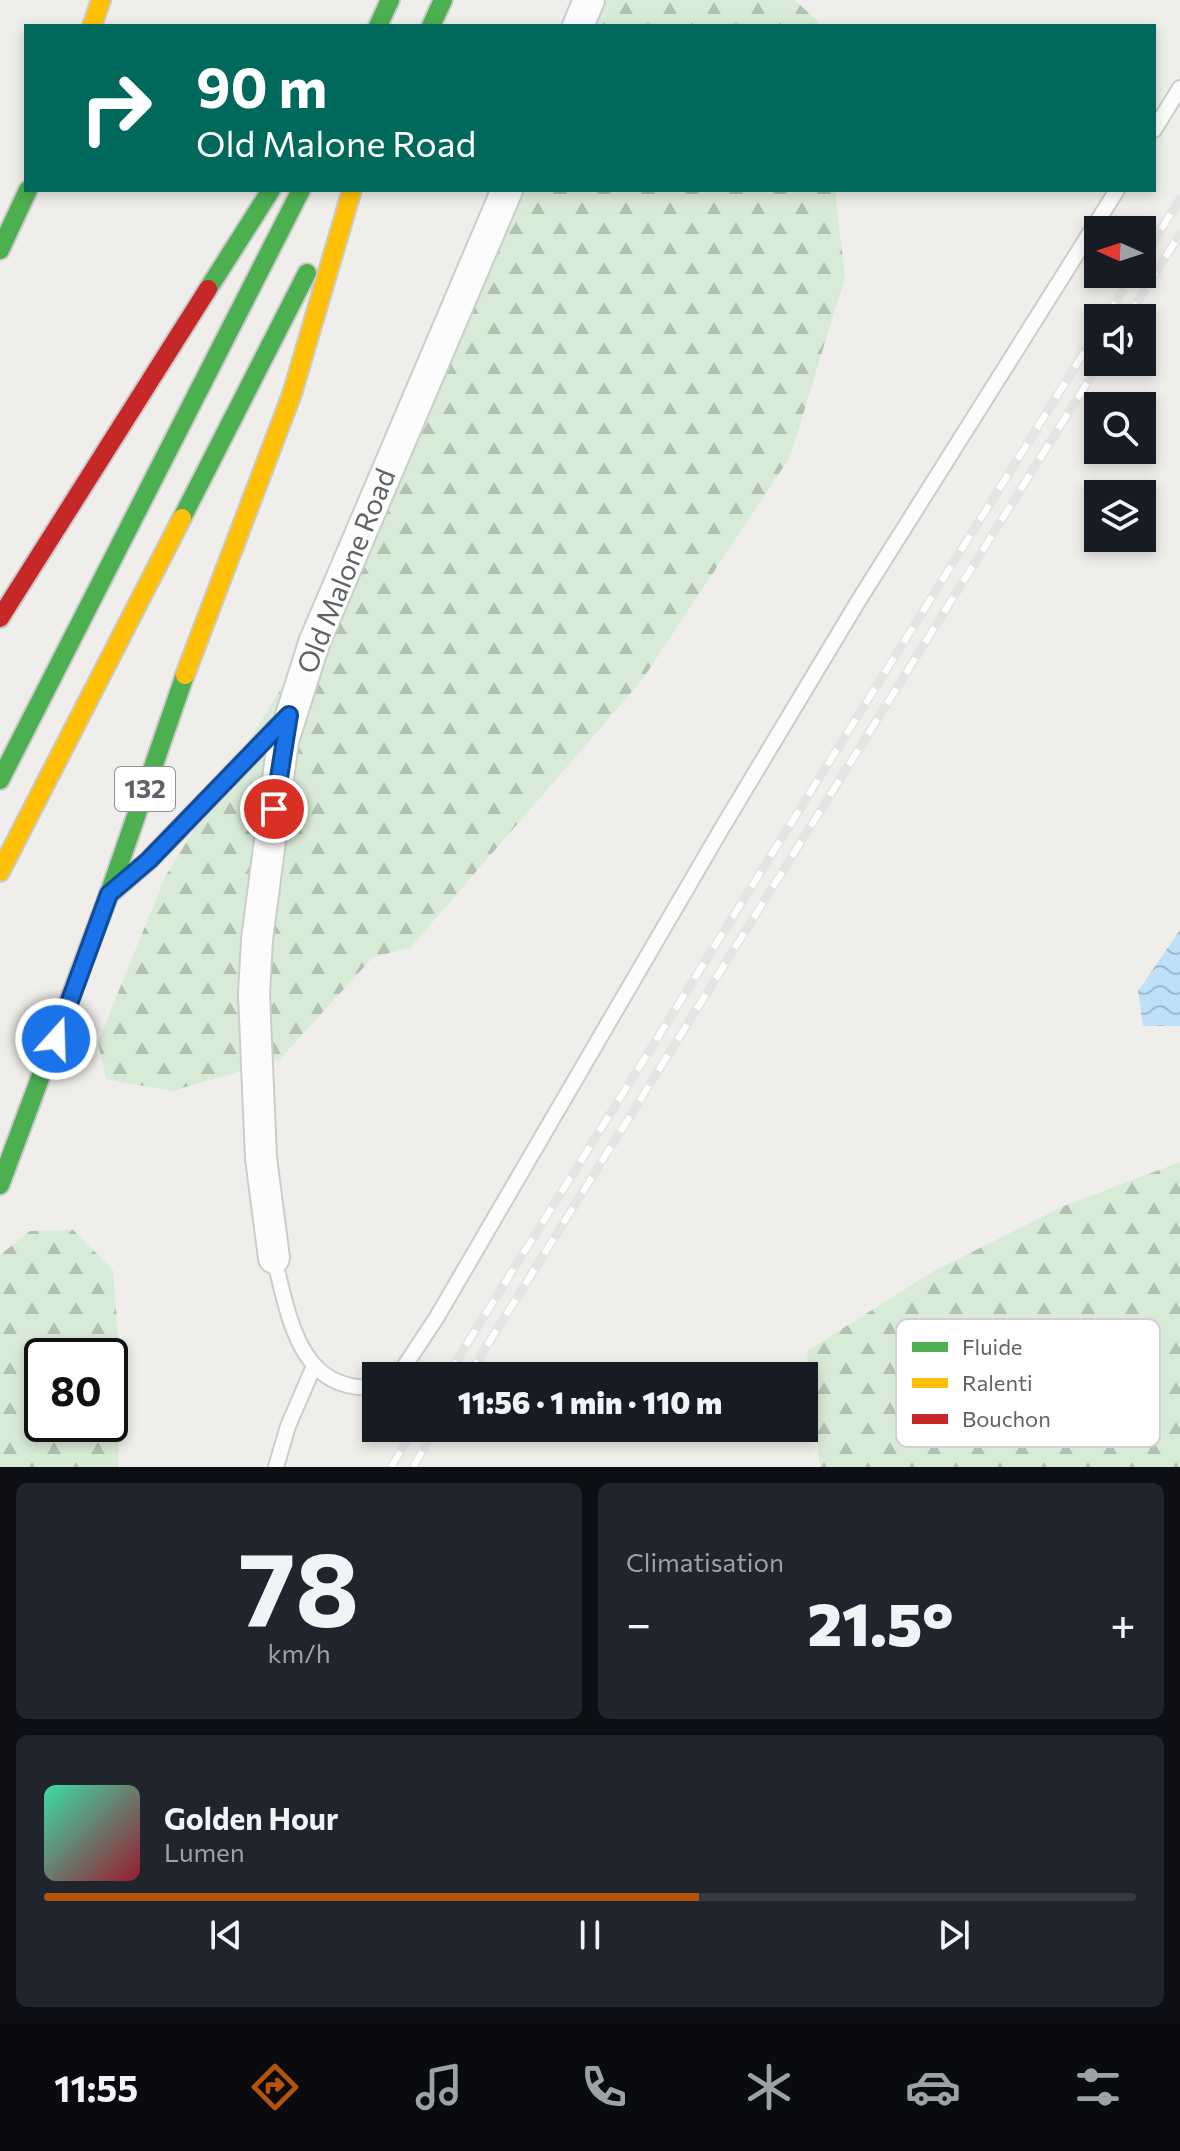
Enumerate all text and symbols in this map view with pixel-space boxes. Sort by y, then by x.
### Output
text: 90 m [196,51,327,120]
icon: right [64,56,168,160]
text: Old Malone Road [196,120,476,164]
north arrow [1084,216,1156,288]
map controls [1084,216,1156,552]
button: sound [1084,304,1156,376]
button: search [1084,392,1156,464]
street label: Old Malone Road [288,463,402,678]
button: layers [1084,480,1156,552]
road number: 132 [115,767,175,811]
pin [240,775,308,843]
icon: arrive [252,787,296,831]
position arrow [14.0,997,98.0,1081]
legend [896,1319,1160,1447]
text: Fluide [962,1333,1022,1360]
speed limit sign: 80 [24,1338,128,1442]
text: Ralenti [962,1369,1033,1396]
text: 11:56 · 1 min · 110 m [458,1383,722,1420]
text: Bouchon [962,1405,1051,1432]
text: 78 [239,1521,359,1648]
text: Climatisation [626,1546,784,1577]
text: 21.5° [807,1585,954,1658]
text: − [626,1595,651,1649]
text: + [1110,1595,1136,1649]
text: km/h [267,1637,331,1668]
text: Golden Hour [164,1799,338,1836]
text: Lumen [164,1836,245,1867]
icon: previous [204,1913,248,1957]
icon: pause [568,1913,612,1957]
icon: next [932,1913,976,1957]
icon: directions [247,2059,303,2115]
icon: music [411,2059,467,2115]
icon: phone [576,2059,632,2115]
icon: climate [741,2059,797,2115]
icon: car [905,2059,961,2115]
icon: filters [1070,2059,1126,2115]
text: 11:55 [54,2065,138,2109]

